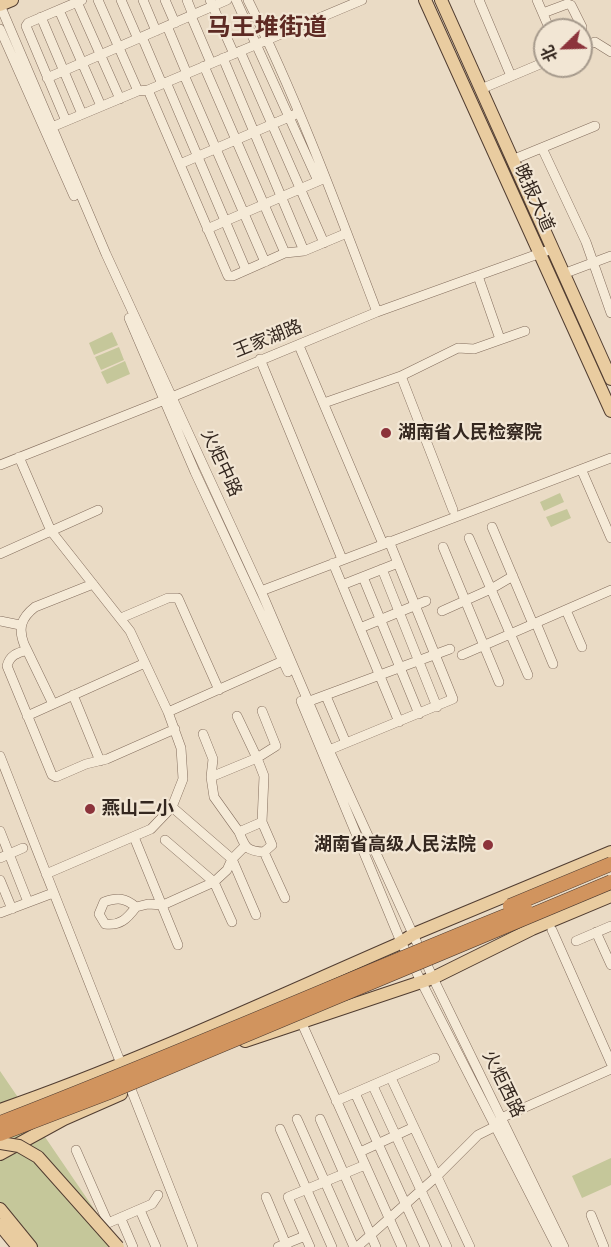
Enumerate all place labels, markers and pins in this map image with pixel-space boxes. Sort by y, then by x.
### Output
place label: 湖南省人民检察院 [398,422,542,444]
marker: 湖南省人民检察院 [379,426,393,440]
place label: 燕山二小 [102,798,174,820]
marker: 燕山二小 [83,802,97,816]
place label: 湖南省高级人民法院 [314,834,476,856]
marker: 湖南省高级人民法院 [481,838,495,852]

